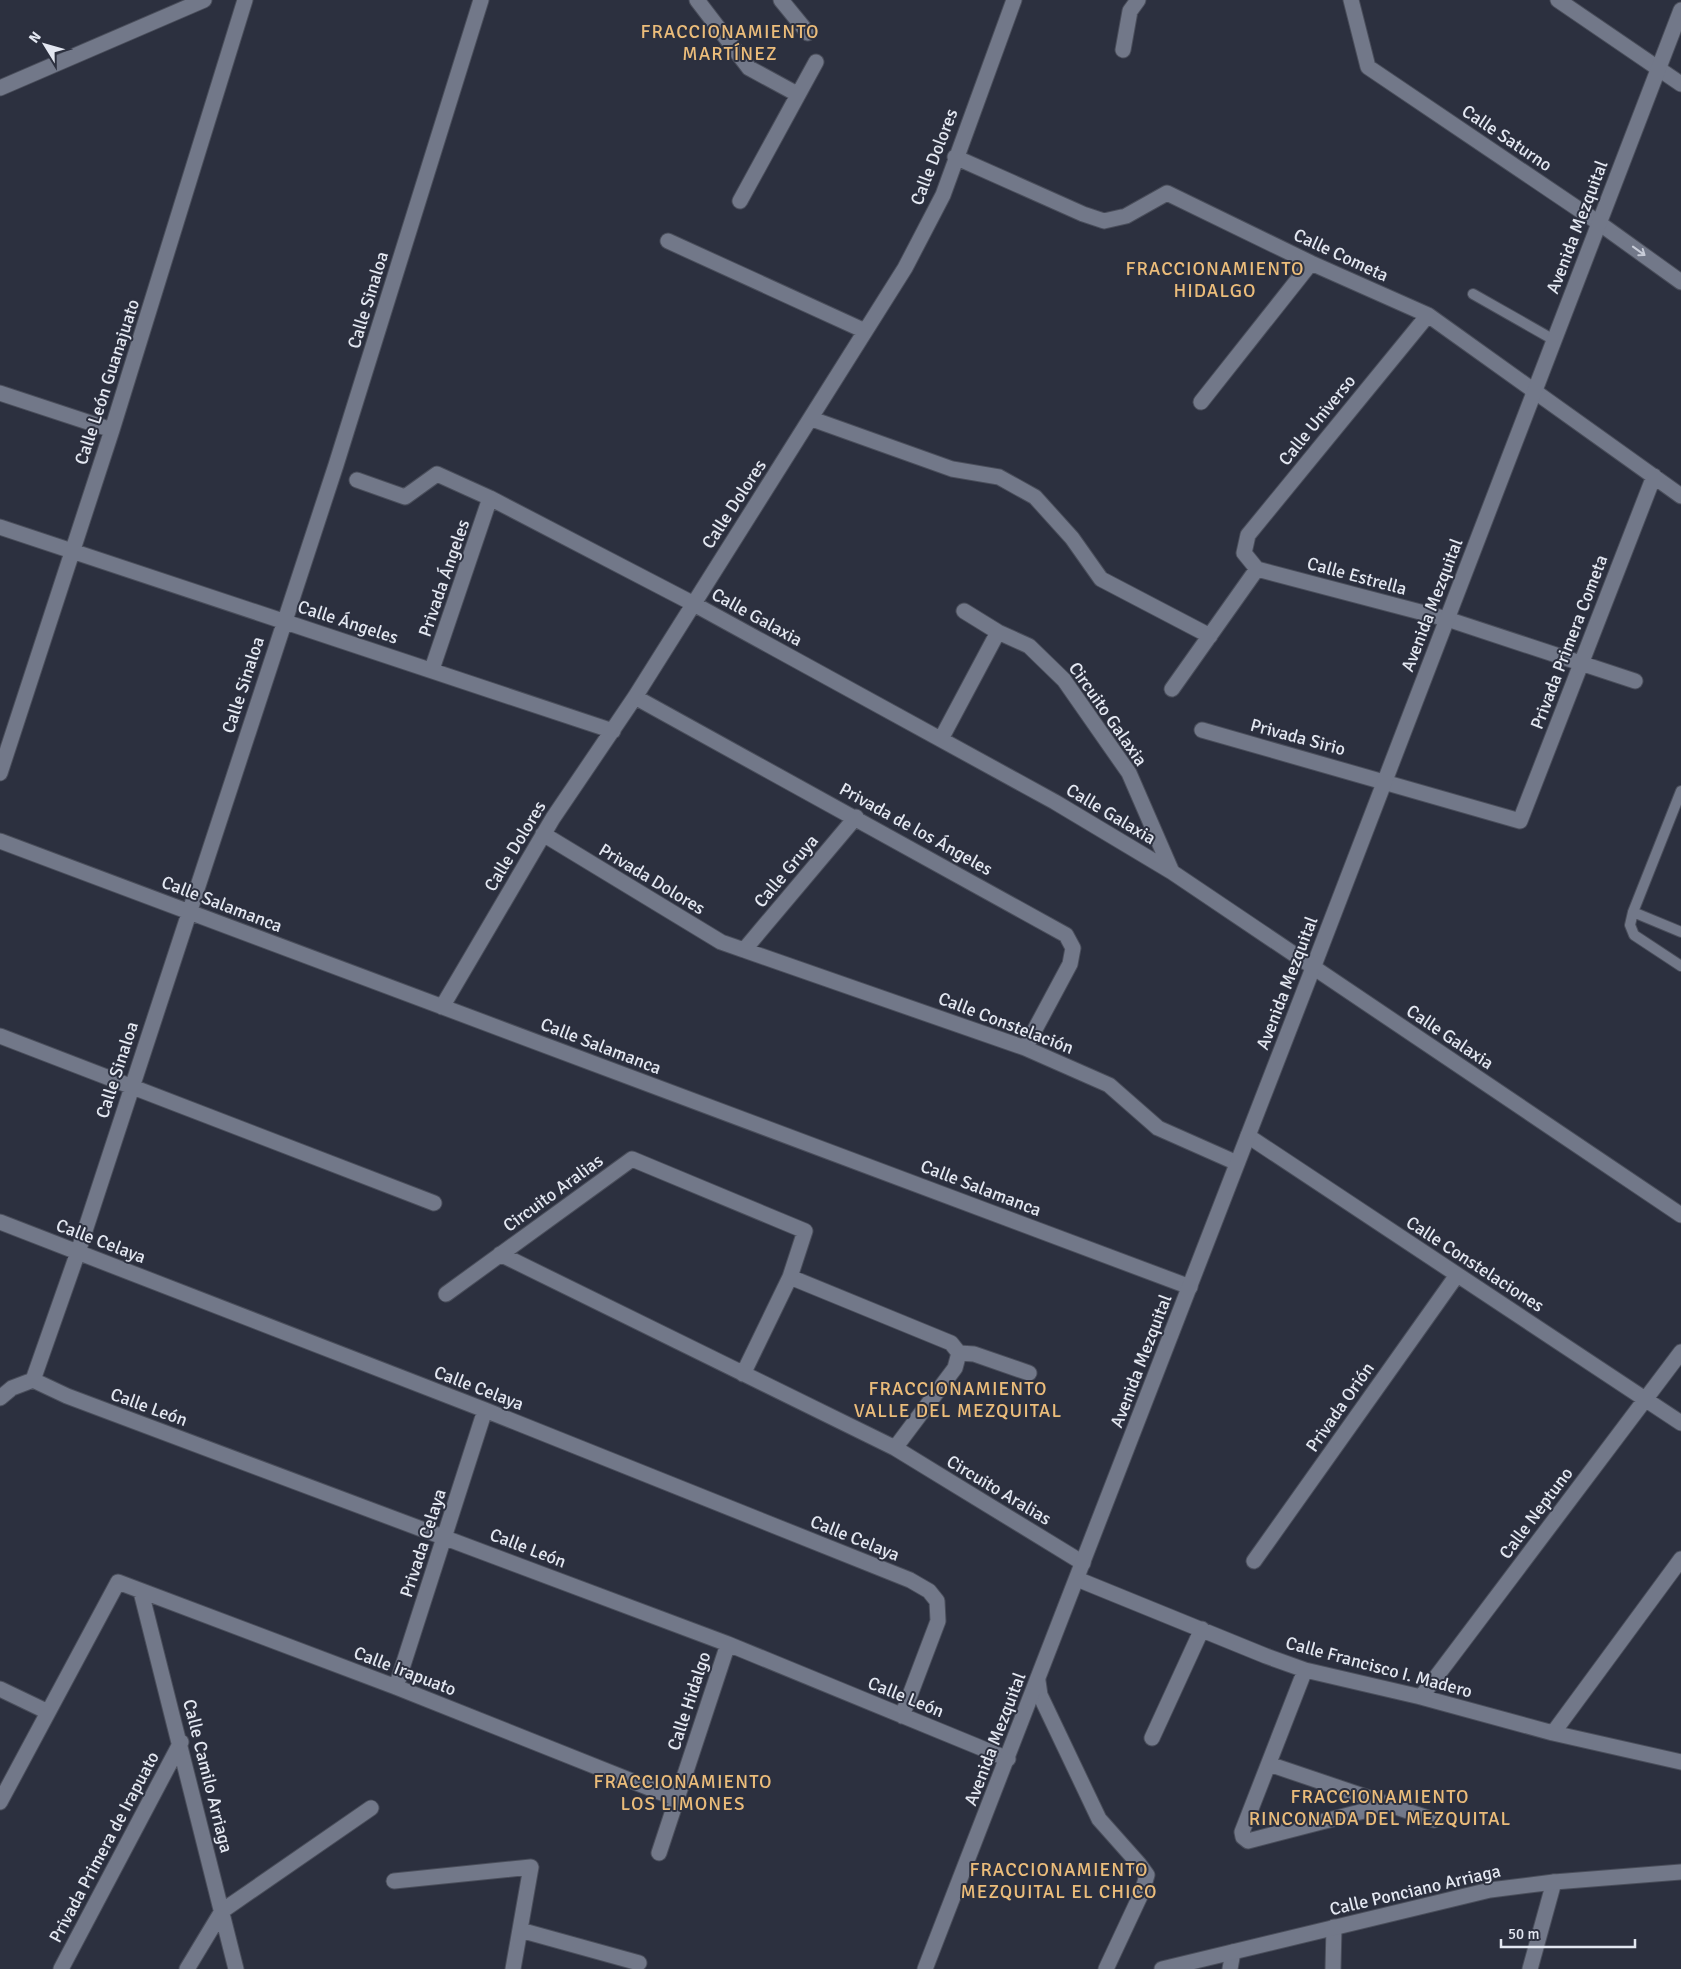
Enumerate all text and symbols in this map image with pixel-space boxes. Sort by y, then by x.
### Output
north arrow [20,20,70,70]
district label: FRACCIONAMIENTO MARTÍNEZ [641,20,820,66]
text: N [25,28,45,46]
street label: Calle Saturno [1458,100,1556,176]
street label: Calle Dolores [906,105,963,208]
street label: Avenida Mezquital [1541,157,1613,297]
street label: Calle Cometa [1290,223,1392,287]
one-way arrow [1632,246,1646,256]
street label: Calle Sinaloa [343,249,393,351]
district label: FRACCIONAMIENTO HIDALGO [1126,257,1305,303]
street label: Calle León Guanajuato [70,296,144,468]
street label: Calle Universo [1274,370,1360,470]
street label: Calle Dolores [697,455,771,553]
street label: Privada Ángeles [414,516,474,640]
street label: Avenida Mezquital [1396,535,1468,675]
street label: Calle Estrella [1305,552,1409,600]
street label: Privada Primera Cometa [1526,552,1612,732]
street label: Calle Galaxia [708,583,806,651]
street label: Calle Ángeles [295,595,401,649]
street label: Calle Sinaloa [217,634,269,736]
street label: Circuito Galaxia [1064,658,1152,770]
street label: Privada Sirio [1248,714,1348,760]
street label: Privada de los Ángeles [836,778,996,880]
street label: Calle Galaxia [1062,779,1160,849]
street label: Calle Dolores [479,797,551,895]
street label: Calle Gruya [749,830,823,912]
street label: Privada Dolores [595,839,709,919]
street label: Calle Salamanca [159,871,285,937]
street label: Avenida Mezquital [1251,913,1323,1053]
street label: Calle Constelación [935,987,1077,1059]
street label: Calle Galaxia [1402,1000,1498,1074]
street label: Calle Salamanca [538,1013,664,1079]
street label: Calle Sinaloa [91,1019,143,1121]
street label: Circuito Aralias [499,1149,607,1237]
street label: Calle Salamanca [918,1155,1044,1221]
street label: Calle Constelaciones [1402,1211,1548,1317]
street label: Calle Celaya [53,1214,149,1268]
street label: Avenida Mezquital [1105,1291,1177,1431]
street label: Privada Orión [1301,1358,1379,1456]
street label: Calle Celaya [431,1361,527,1415]
district label: FRACCIONAMIENTO VALLE DEL MEZQUITAL [854,1377,1062,1423]
street label: Calle León [108,1383,190,1431]
street label: Circuito Aralias [943,1450,1055,1530]
street label: Calle Neptuno [1494,1463,1578,1563]
street label: Privada Celaya [395,1486,451,1600]
street label: Calle Celaya [807,1510,903,1566]
street label: Calle León [487,1523,569,1573]
street label: Calle Francisco I. Madero [1283,1631,1475,1703]
street label: Calle Irapuato [351,1641,459,1701]
street label: Calle Hidalgo [663,1649,715,1753]
street label: Avenida Mezquital [959,1669,1031,1809]
street label: Calle León [865,1672,947,1722]
street label: Calle Camilo Arriaga [178,1697,238,1855]
street label: Privada Primera de Irapuato [44,1748,164,1946]
district label: FRACCIONAMIENTO LOS LIMONES [594,1770,773,1816]
district label: FRACCIONAMIENTO RINCONADA DEL MEZQUITAL [1249,1785,1511,1831]
district label: FRACCIONAMIENTO MEZQUITAL EL CHICO [960,1858,1158,1904]
street label: Calle Ponciano Arriaga [1327,1860,1503,1920]
scale bar [1501,1916,1635,1948]
text: 50 m [1508,1925,1539,1943]

